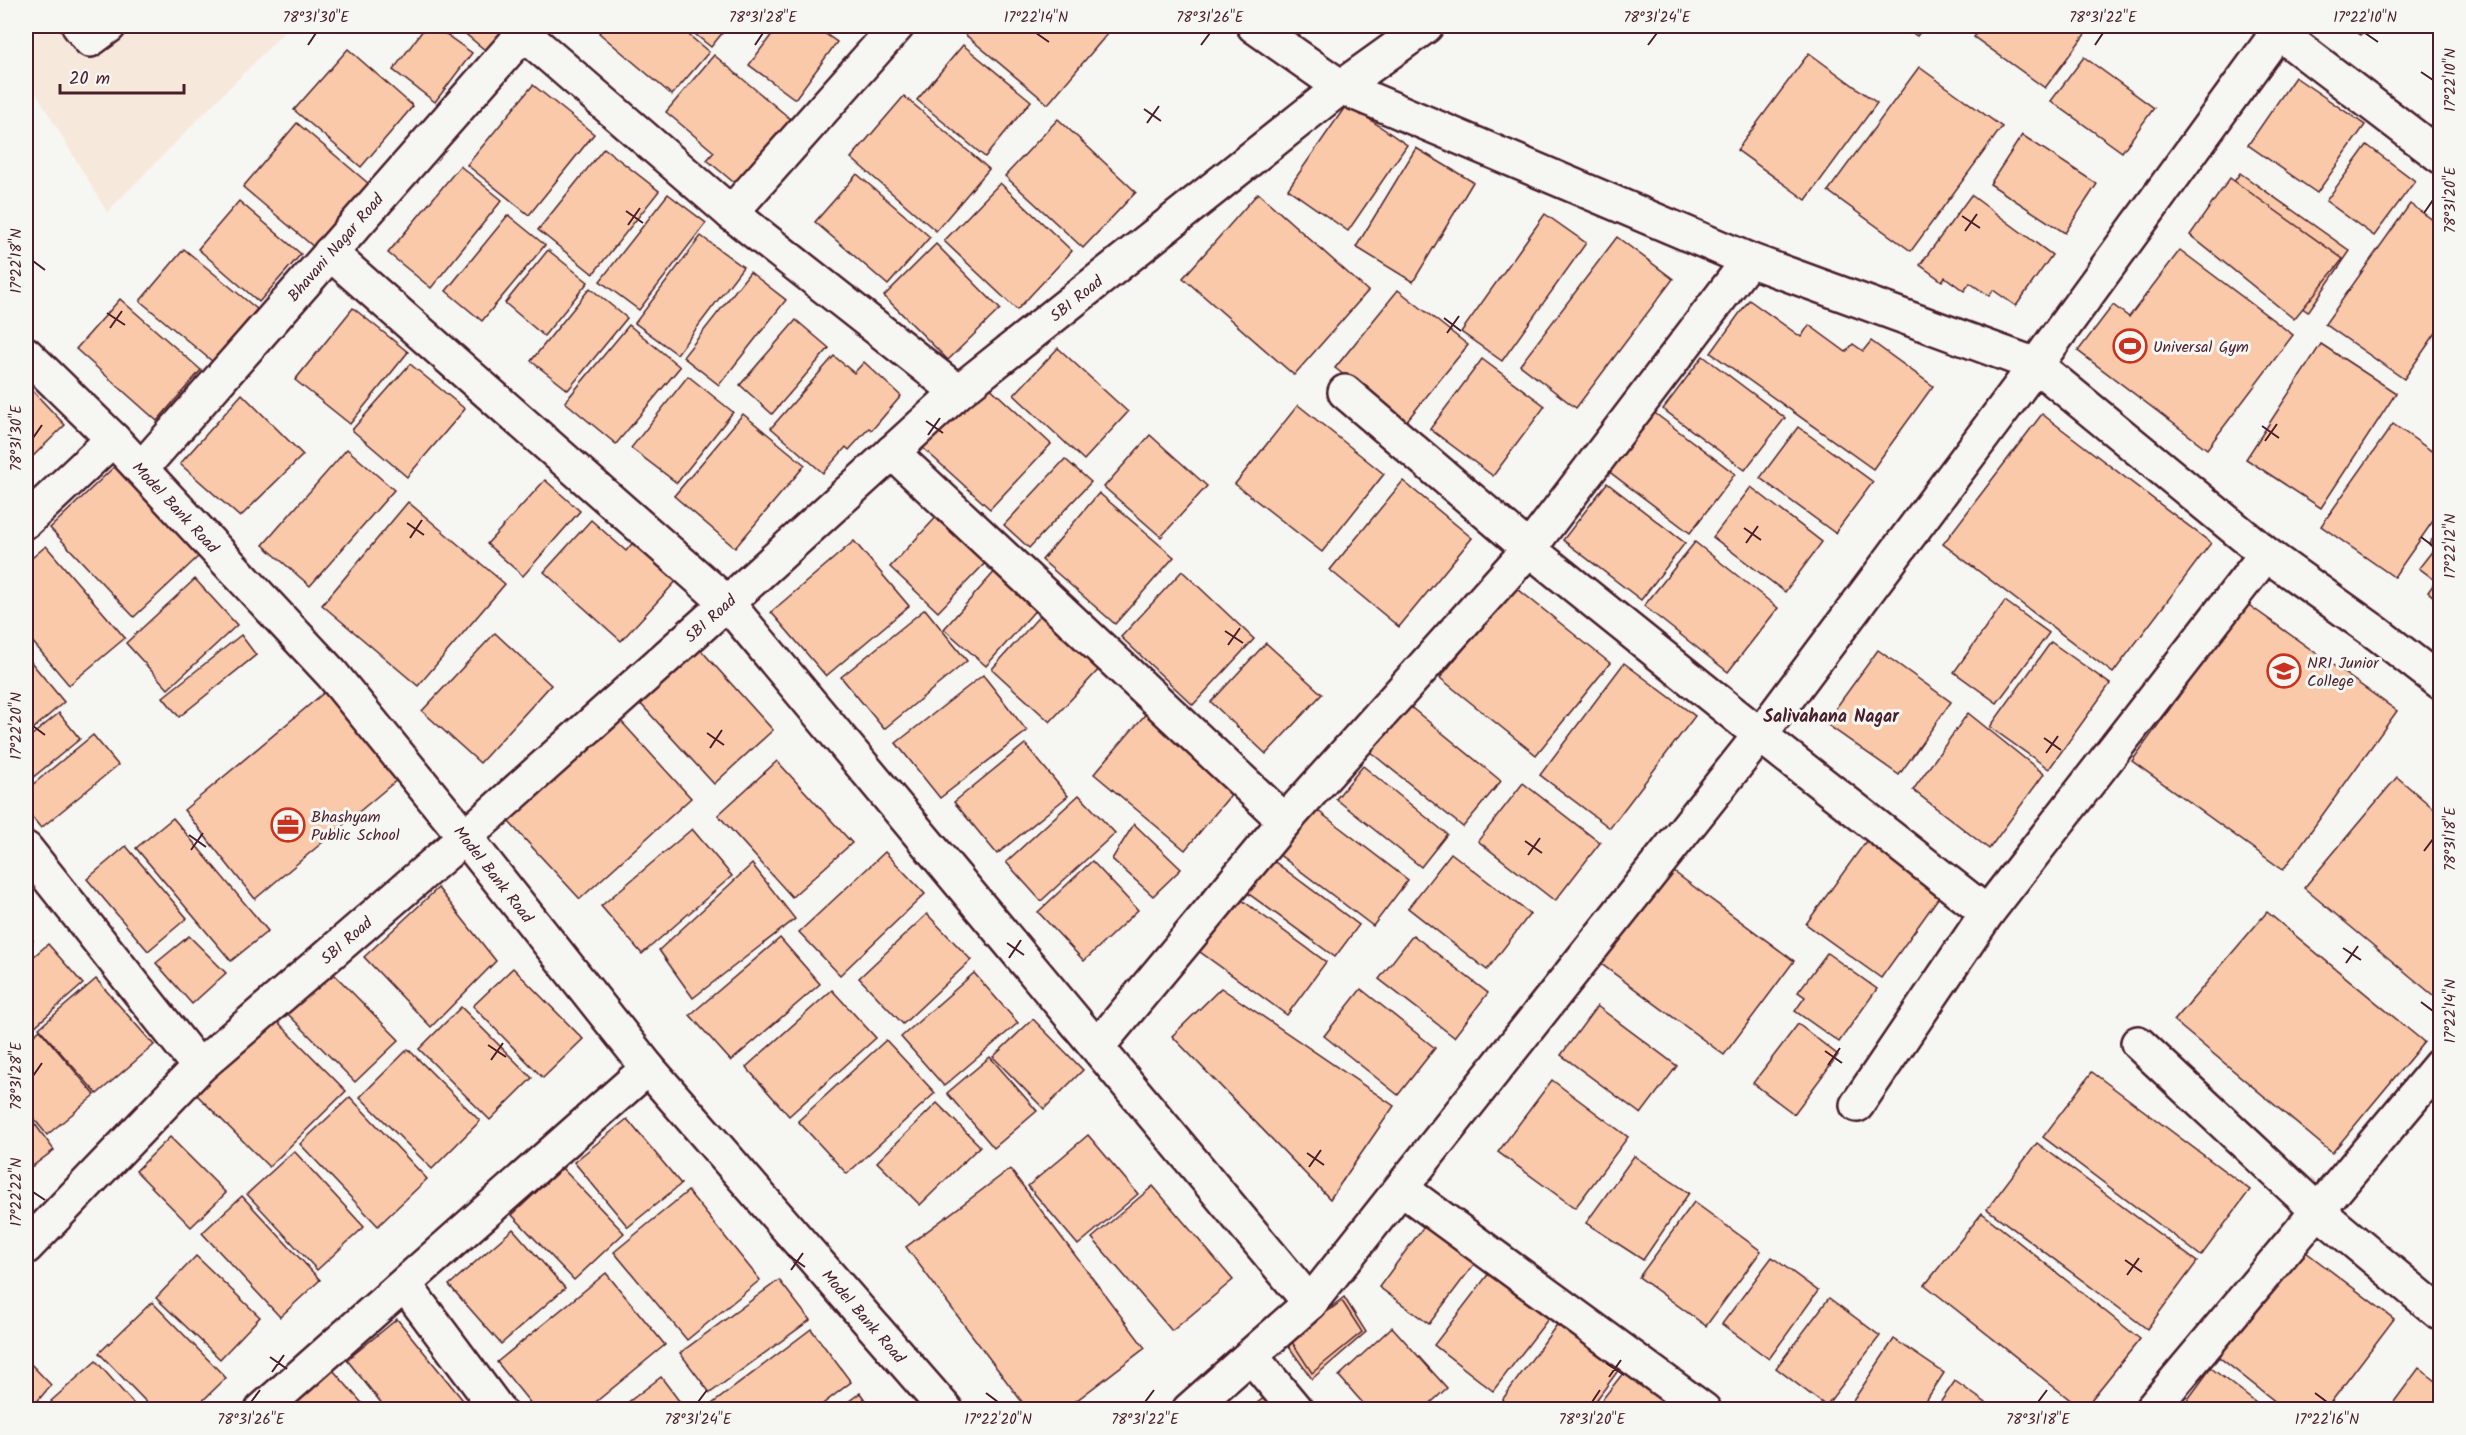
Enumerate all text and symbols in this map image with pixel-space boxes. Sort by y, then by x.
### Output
text: 78°31'30"E [283,6,350,30]
text: 78°31'28"E [729,6,798,30]
text: 17°22'14"N [1004,6,1068,30]
text: 78°31'26"E [1176,6,1245,30]
text: 78°31'24"E [1623,6,1692,30]
text: 78°31'22"E [2069,6,2138,30]
text: 17°22'10"N [2333,6,2397,30]
text: 17°22'10"N [2439,48,2463,112]
scale bar [60,57,184,95]
text: 20 m [69,65,110,94]
text: 78°31'20"E [2439,166,2463,233]
street label: Bhavani Nagar Road [282,188,391,308]
text: 17°22'18"N [5,228,29,294]
street label: SBI Road [1045,269,1110,328]
sports icon: Universal Gym [2112,328,2148,364]
place label: Universal Gym [2153,335,2249,360]
text: 78°31'30"E [5,404,29,471]
street label: Model Bank Road [126,456,225,560]
text: 17°22'12"N [2439,514,2463,578]
street label: SBI Road [680,588,743,649]
place label: NRI Junior College [2307,651,2380,694]
school or university icon: NRI Junior College [2266,653,2302,689]
text: 17°22'20"N [5,692,29,760]
district label: Salivahana Nagar [1763,703,1900,732]
place label: Bhashyam Public School [311,805,400,848]
text: 78°31'18"E [2439,806,2463,871]
office icon: Bhashyam Public School [270,807,306,843]
street label: Model Bank Road [447,821,539,930]
street label: SBI Road [315,911,379,971]
text: 17°22'14"N [2439,979,2463,1043]
text: 78°31'28"E [5,1041,29,1110]
text: 17°22'22"N [5,1158,29,1226]
street label: Model Bank Road [815,1264,912,1370]
text: 78°31'26"E [217,1408,286,1432]
text: 78°31'24"E [664,1408,733,1432]
text: 17°22'20"N [964,1408,1032,1432]
text: 78°31'22"E [1111,1408,1180,1432]
text: 78°31'20"E [1559,1408,1626,1432]
text: 78°31'18"E [2006,1408,2071,1432]
text: 17°22'16"N [2295,1408,2359,1432]

